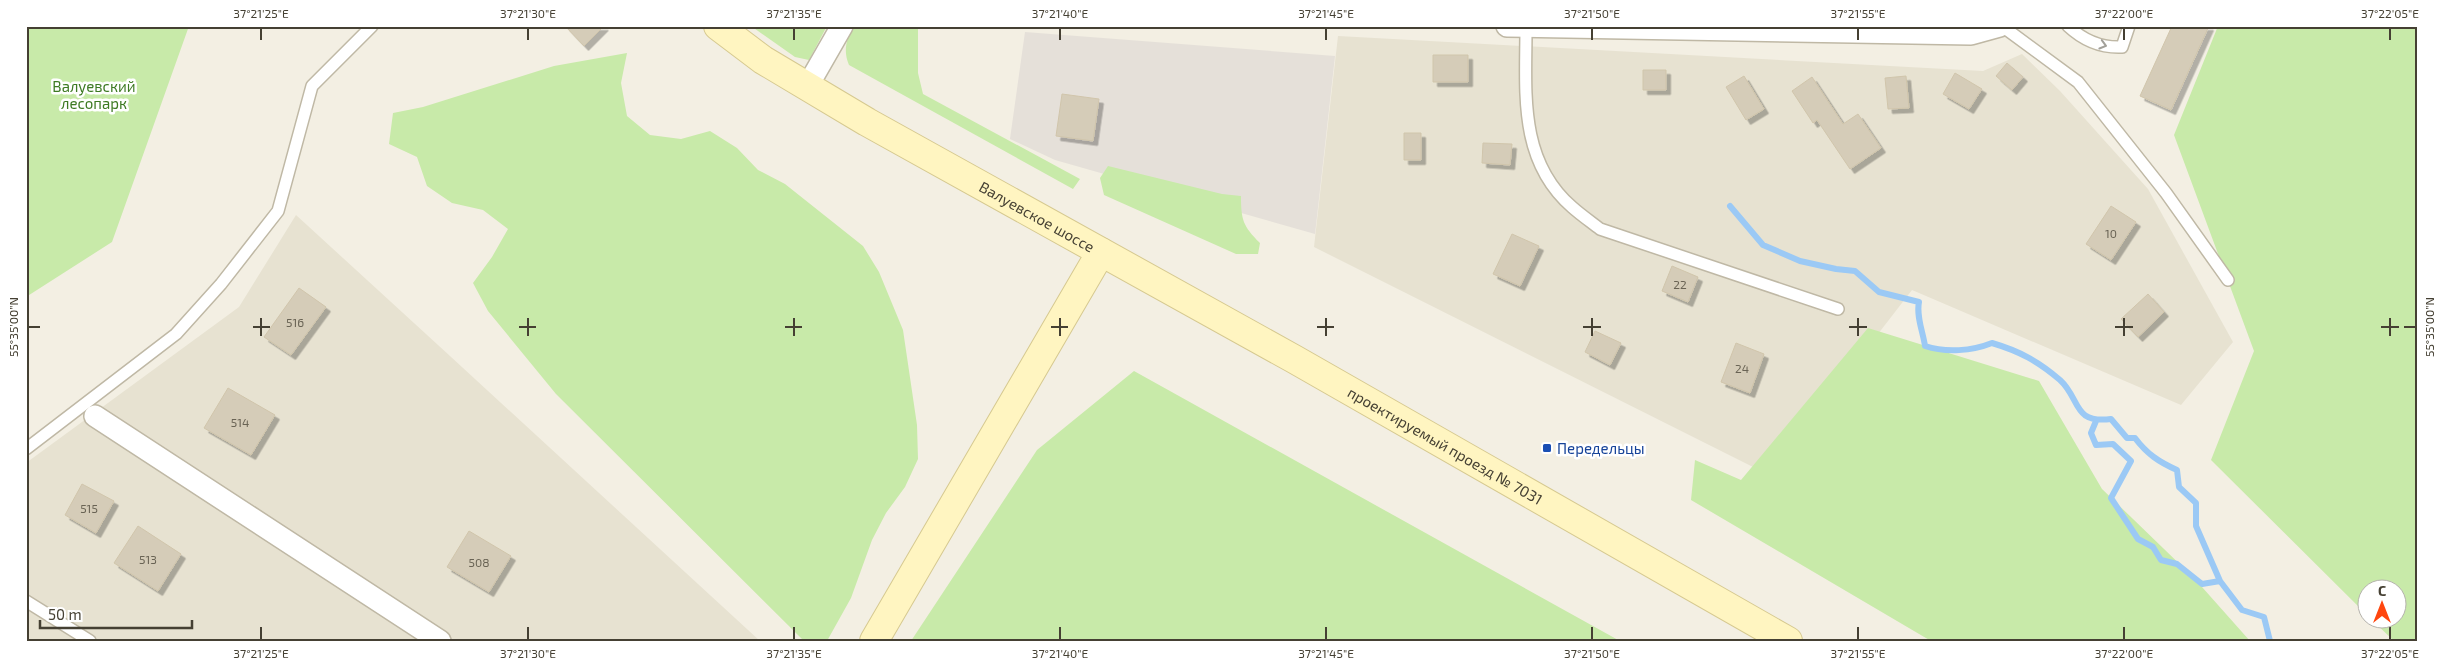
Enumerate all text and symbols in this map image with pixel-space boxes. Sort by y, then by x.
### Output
text: 37°21'25"E [233,6,289,20]
text: 37°21'30"E [500,6,556,20]
text: 37°21'35"E [766,6,822,20]
text: 37°21'40"E [1032,6,1089,20]
text: 37°21'45"E [1298,6,1354,20]
text: 37°21'50"E [1564,6,1620,20]
text: 37°21'55"E [1830,6,1886,20]
text: 37°22'00"E [2095,6,2154,20]
text: 37°22'05"E [2361,6,2419,20]
one-way arrow [2099,39,2108,50]
park label: Валуевский лесопарк [52,77,136,112]
street label: Валуевское шоссе [976,177,1098,256]
house number: 10 [2105,226,2117,240]
house number: 22 [1673,277,1687,291]
text: 55°35'00"N [6,297,20,357]
text: 55°35'00"N [2422,297,2436,357]
house number: 516 [286,315,304,329]
house number: 24 [1735,361,1749,375]
street label: проектируемый проезд № 7031 [1345,383,1546,508]
house number: 514 [231,415,249,429]
place label: Передельцы [1557,439,1645,457]
marker: Передельцы [1541,442,1553,454]
house number: 515 [80,501,98,515]
house number: 513 [139,552,157,566]
house number: 508 [469,555,489,569]
north arrow [2356,580,2406,630]
text: С [2378,582,2386,599]
scale bar [40,597,192,629]
text: 50 m [48,605,82,623]
text: 37°21'25"E [233,646,289,660]
text: 37°21'30"E [500,646,556,660]
text: 37°21'35"E [766,646,822,660]
text: 37°21'40"E [1032,646,1089,660]
text: 37°21'45"E [1298,646,1354,660]
text: 37°21'50"E [1564,646,1620,660]
text: 37°21'55"E [1830,646,1886,660]
text: 37°22'00"E [2095,646,2154,660]
text: 37°22'05"E [2361,646,2419,660]

